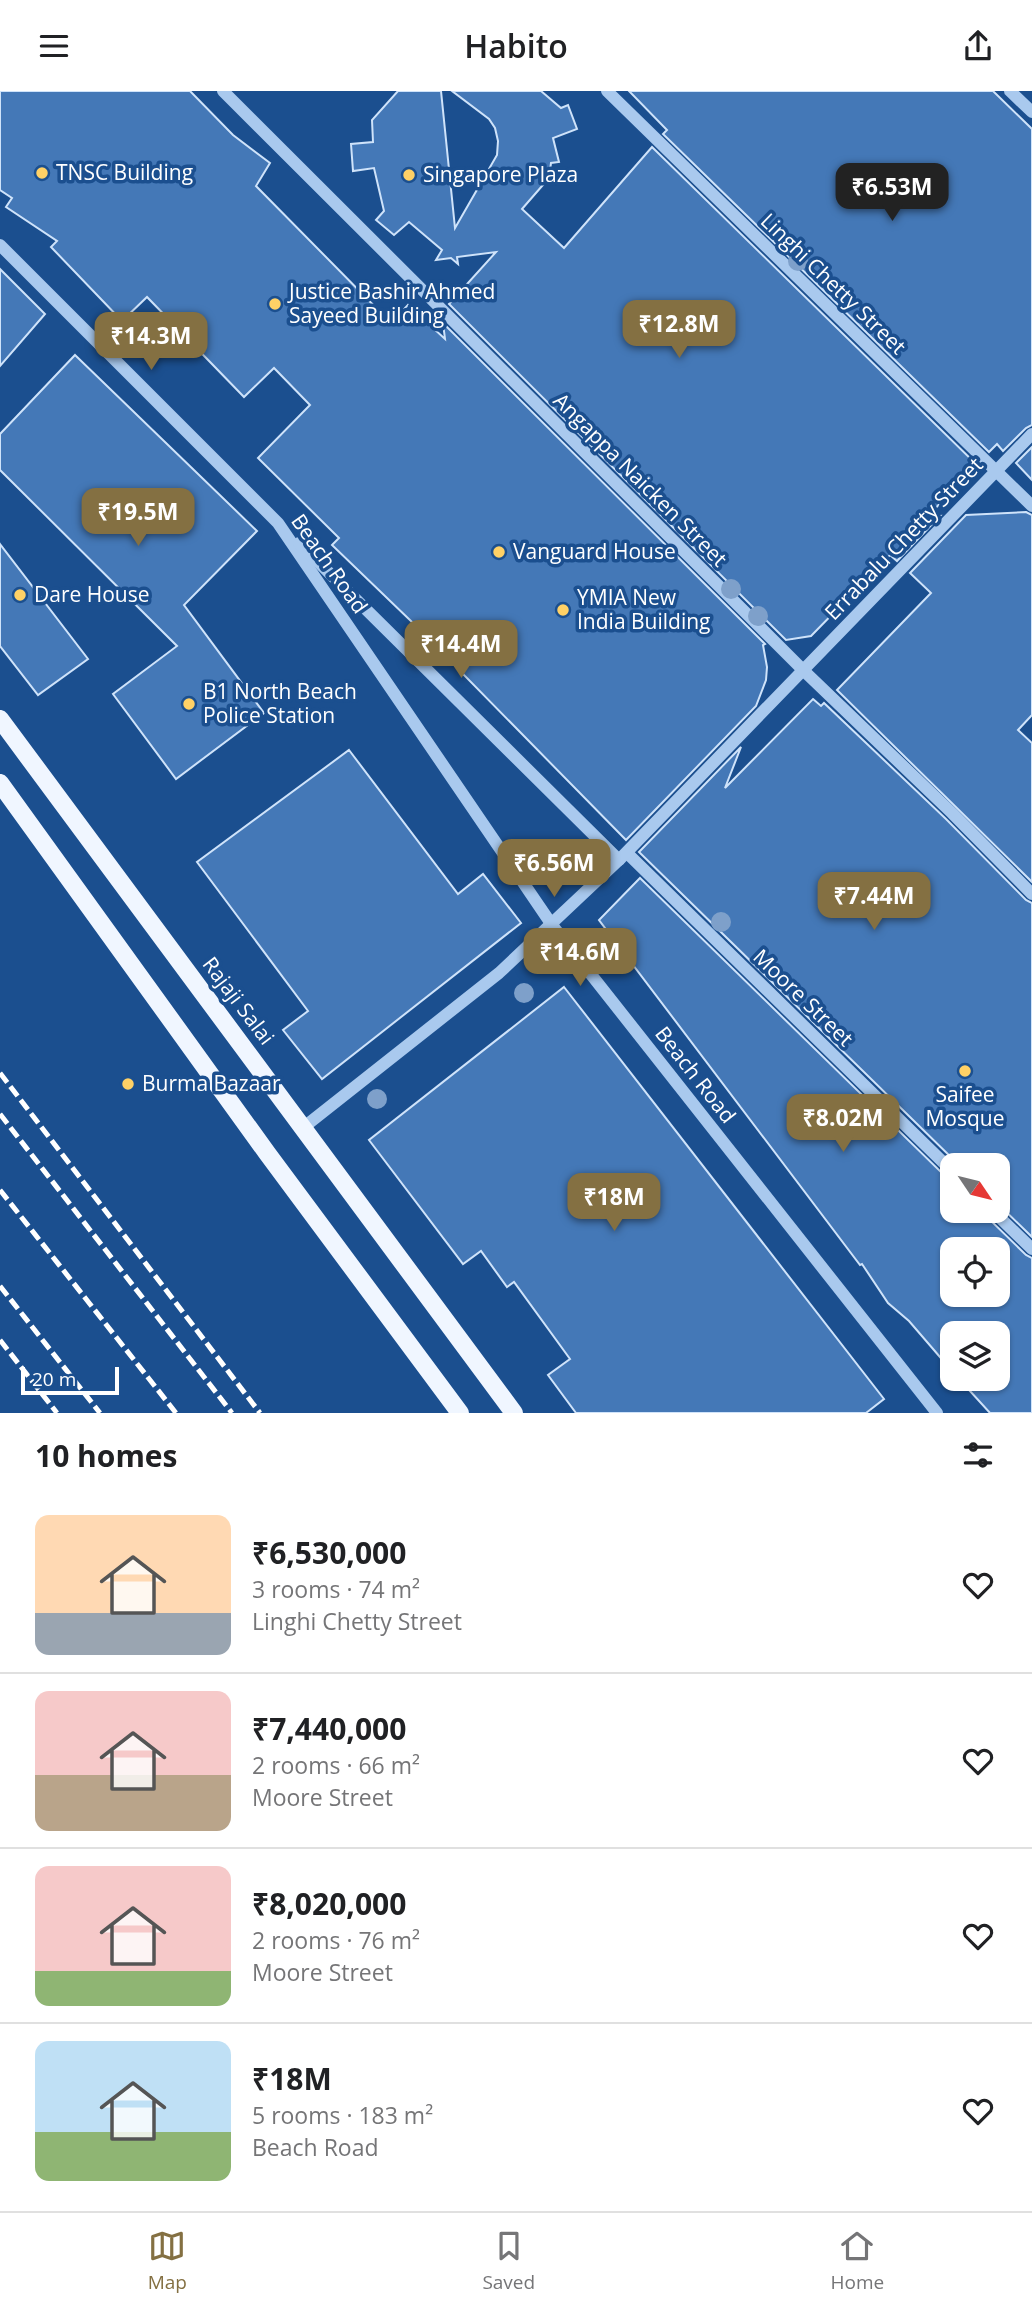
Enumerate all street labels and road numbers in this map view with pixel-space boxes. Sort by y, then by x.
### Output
street label: Linghi Chetty Street [755,207,912,360]
street label: Angappa Naicken Street [548,386,734,572]
street label: Errabalu Chetty Street [818,451,988,626]
street label: Beach Road [285,508,374,619]
street label: Moore Street [748,943,860,1052]
street label: Rajaji Salai [197,951,281,1050]
street label: Beach Road [649,1020,742,1129]

